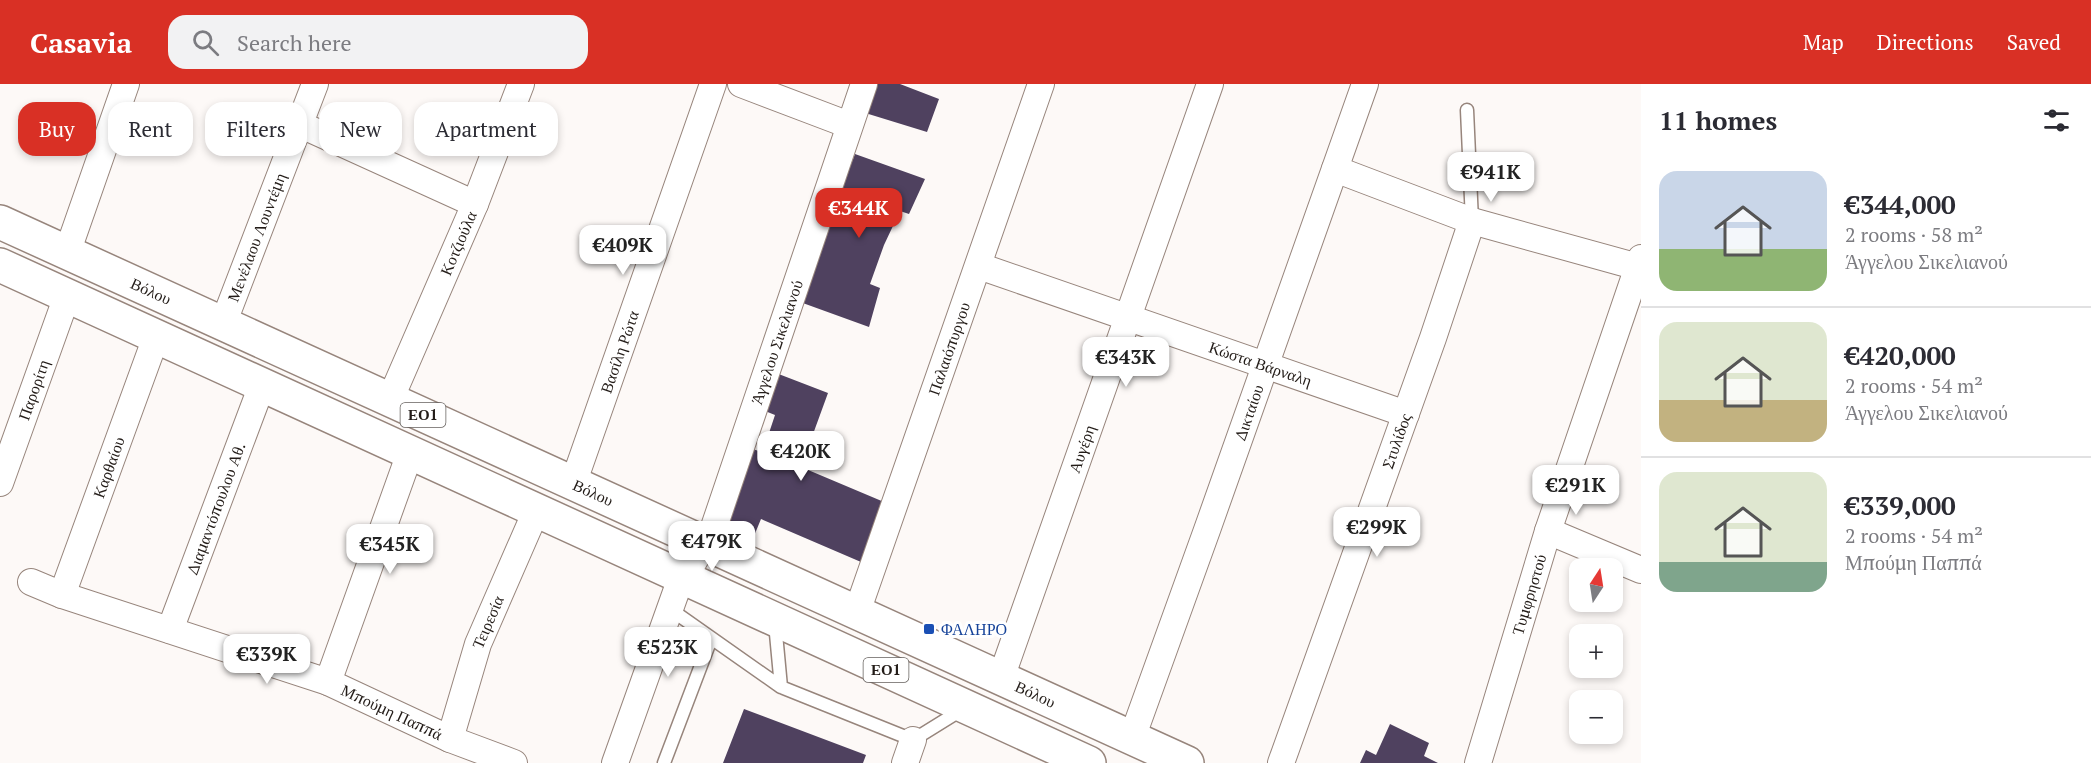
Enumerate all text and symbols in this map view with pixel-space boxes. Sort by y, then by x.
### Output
search box [168,15,588,69]
text: Casavia [30,24,132,61]
icon: search [189,26,222,59]
text: Search here [237,28,352,57]
text: Map [1803,28,1844,56]
text: Directions [1877,28,1974,56]
text: Saved [2007,28,2061,56]
chip: Buy [18,102,96,156]
chip: Rent [108,102,193,156]
chip: Filters [205,102,307,156]
chip: New [319,102,402,156]
chip: Apartment [414,102,558,156]
text: 11 homes [1659,103,1777,137]
icon: filters [2040,104,2073,137]
pin: €941K [1449,152,1533,203]
text: €941K [1461,158,1521,185]
street label: Μενέλαου Λουντέμη [222,170,291,305]
text: €344,000 [1845,187,1956,221]
pin: €344K [817,188,901,239]
text: €344K [829,194,889,221]
icon: home [1707,195,1779,267]
street label: Κοτζιούλα [434,207,482,279]
text: 2 rooms · 58 m² [1845,221,1983,248]
pin: €409K [581,225,665,276]
text: €409K [593,231,653,258]
text: Άγγελου Σικελιανού [1845,248,2008,275]
street label: Βόλου [127,272,175,310]
street label: Άγγελου Σικελιανού [745,277,808,407]
street label: Παλαιόπυργου [922,299,975,398]
street label: Βασίλη Ρώτα [595,307,644,396]
street label: Κώστα Βάρναλη [1206,336,1315,392]
pin: €343K [1084,337,1168,388]
text: €420,000 [1845,338,1956,372]
text: €343K [1096,343,1156,370]
icon: home [1707,346,1779,418]
street label: Παρορίτη [12,356,54,423]
text: 2 rooms · 54 m² [1845,372,1983,399]
street label: Δικταίου [1229,381,1269,443]
text: Άγγελου Σικελιανού [1845,399,2008,426]
road number: ΕΟ1 [400,403,446,427]
street label: Στυλίδος [1376,410,1416,472]
street label: Αυγέρη [1063,422,1100,476]
pin: €420K [759,431,843,482]
street label: Καρθαίου [87,433,130,501]
text: €420K [771,437,831,464]
street label: Διαμαντόπουλου Αθ. [181,439,250,577]
pin: €291K [1534,465,1618,516]
text: €291K [1546,471,1606,498]
street label: Βόλου [569,474,617,511]
text: €339,000 [1845,488,1956,522]
icon: home [1707,496,1779,568]
pin: €299K [1335,507,1419,558]
text: €299K [1347,513,1407,540]
pin: €479K [670,521,754,572]
text: 2 rooms · 54 m² [1845,522,1983,549]
pin: €345K [348,524,432,575]
text: €479K [682,527,742,554]
text: €345K [360,530,420,557]
text: Μπούμη Παππά [1845,549,1982,576]
street label: Τυμφρηστού [1506,551,1551,638]
north arrow [1569,558,1623,612]
map controls [1569,558,1623,744]
street label: Τειρεσία [466,592,509,652]
place label: ΦΑΛΗΡΟ [941,618,1007,640]
marker: ΦΑΛΗΡΟ [922,622,936,636]
button: + [1569,624,1623,678]
pin: €523K [626,627,710,678]
text: €523K [638,633,698,660]
pin: €339K [225,634,309,685]
text: €339K [237,640,297,667]
road number: ΕΟ1 [864,658,908,682]
street label: Βόλου [1012,675,1059,713]
street label: Μπούμη Παππά [338,679,447,745]
button: − [1569,690,1623,744]

